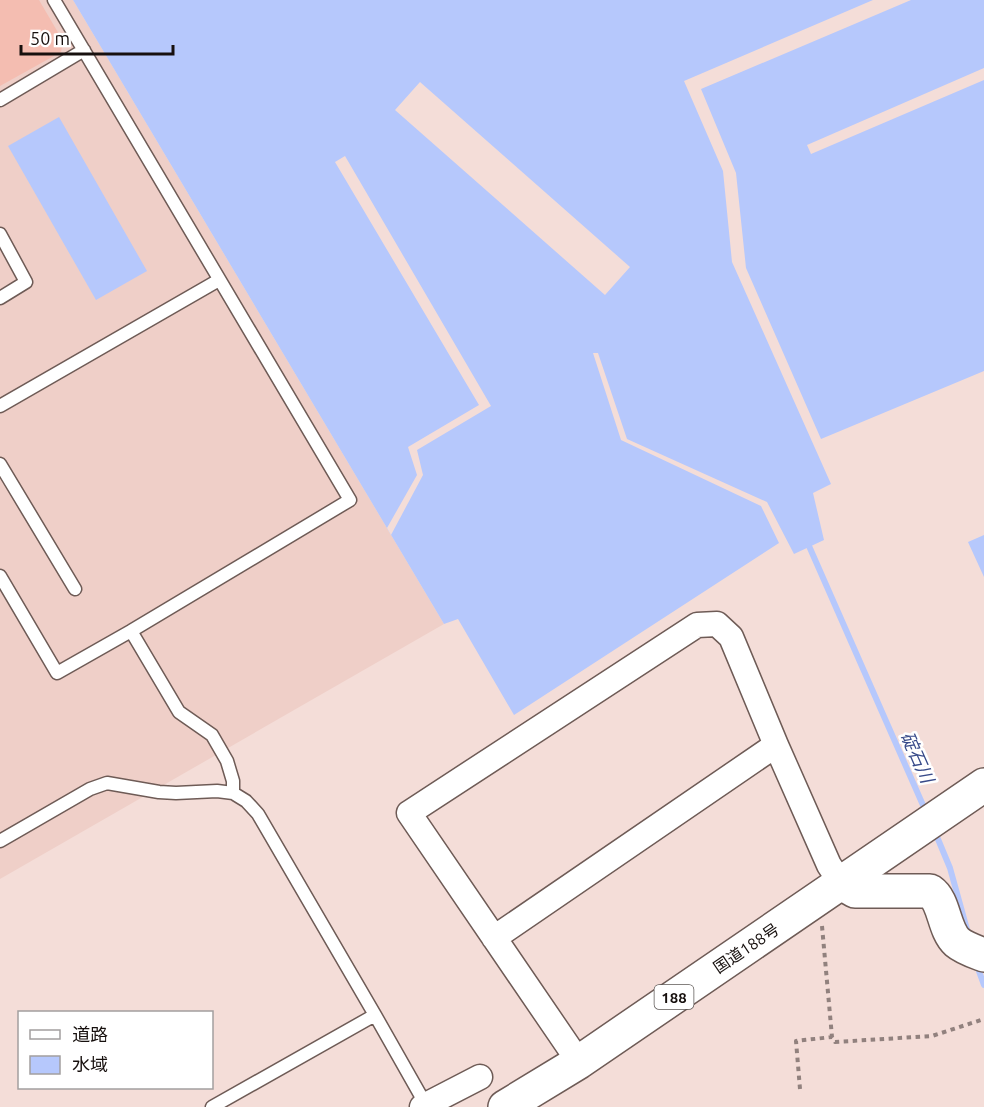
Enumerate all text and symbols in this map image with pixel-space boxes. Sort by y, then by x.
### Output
scale bar [21,18,172,56]
text: 50 m [30,28,70,48]
water label: 碇石川 [898,728,939,788]
street label: 国道188号 [710,920,782,976]
road number: 188 [654,985,694,1009]
legend [18,1011,213,1089]
text: 道路 [72,1024,108,1044]
text: 水域 [72,1054,108,1074]

